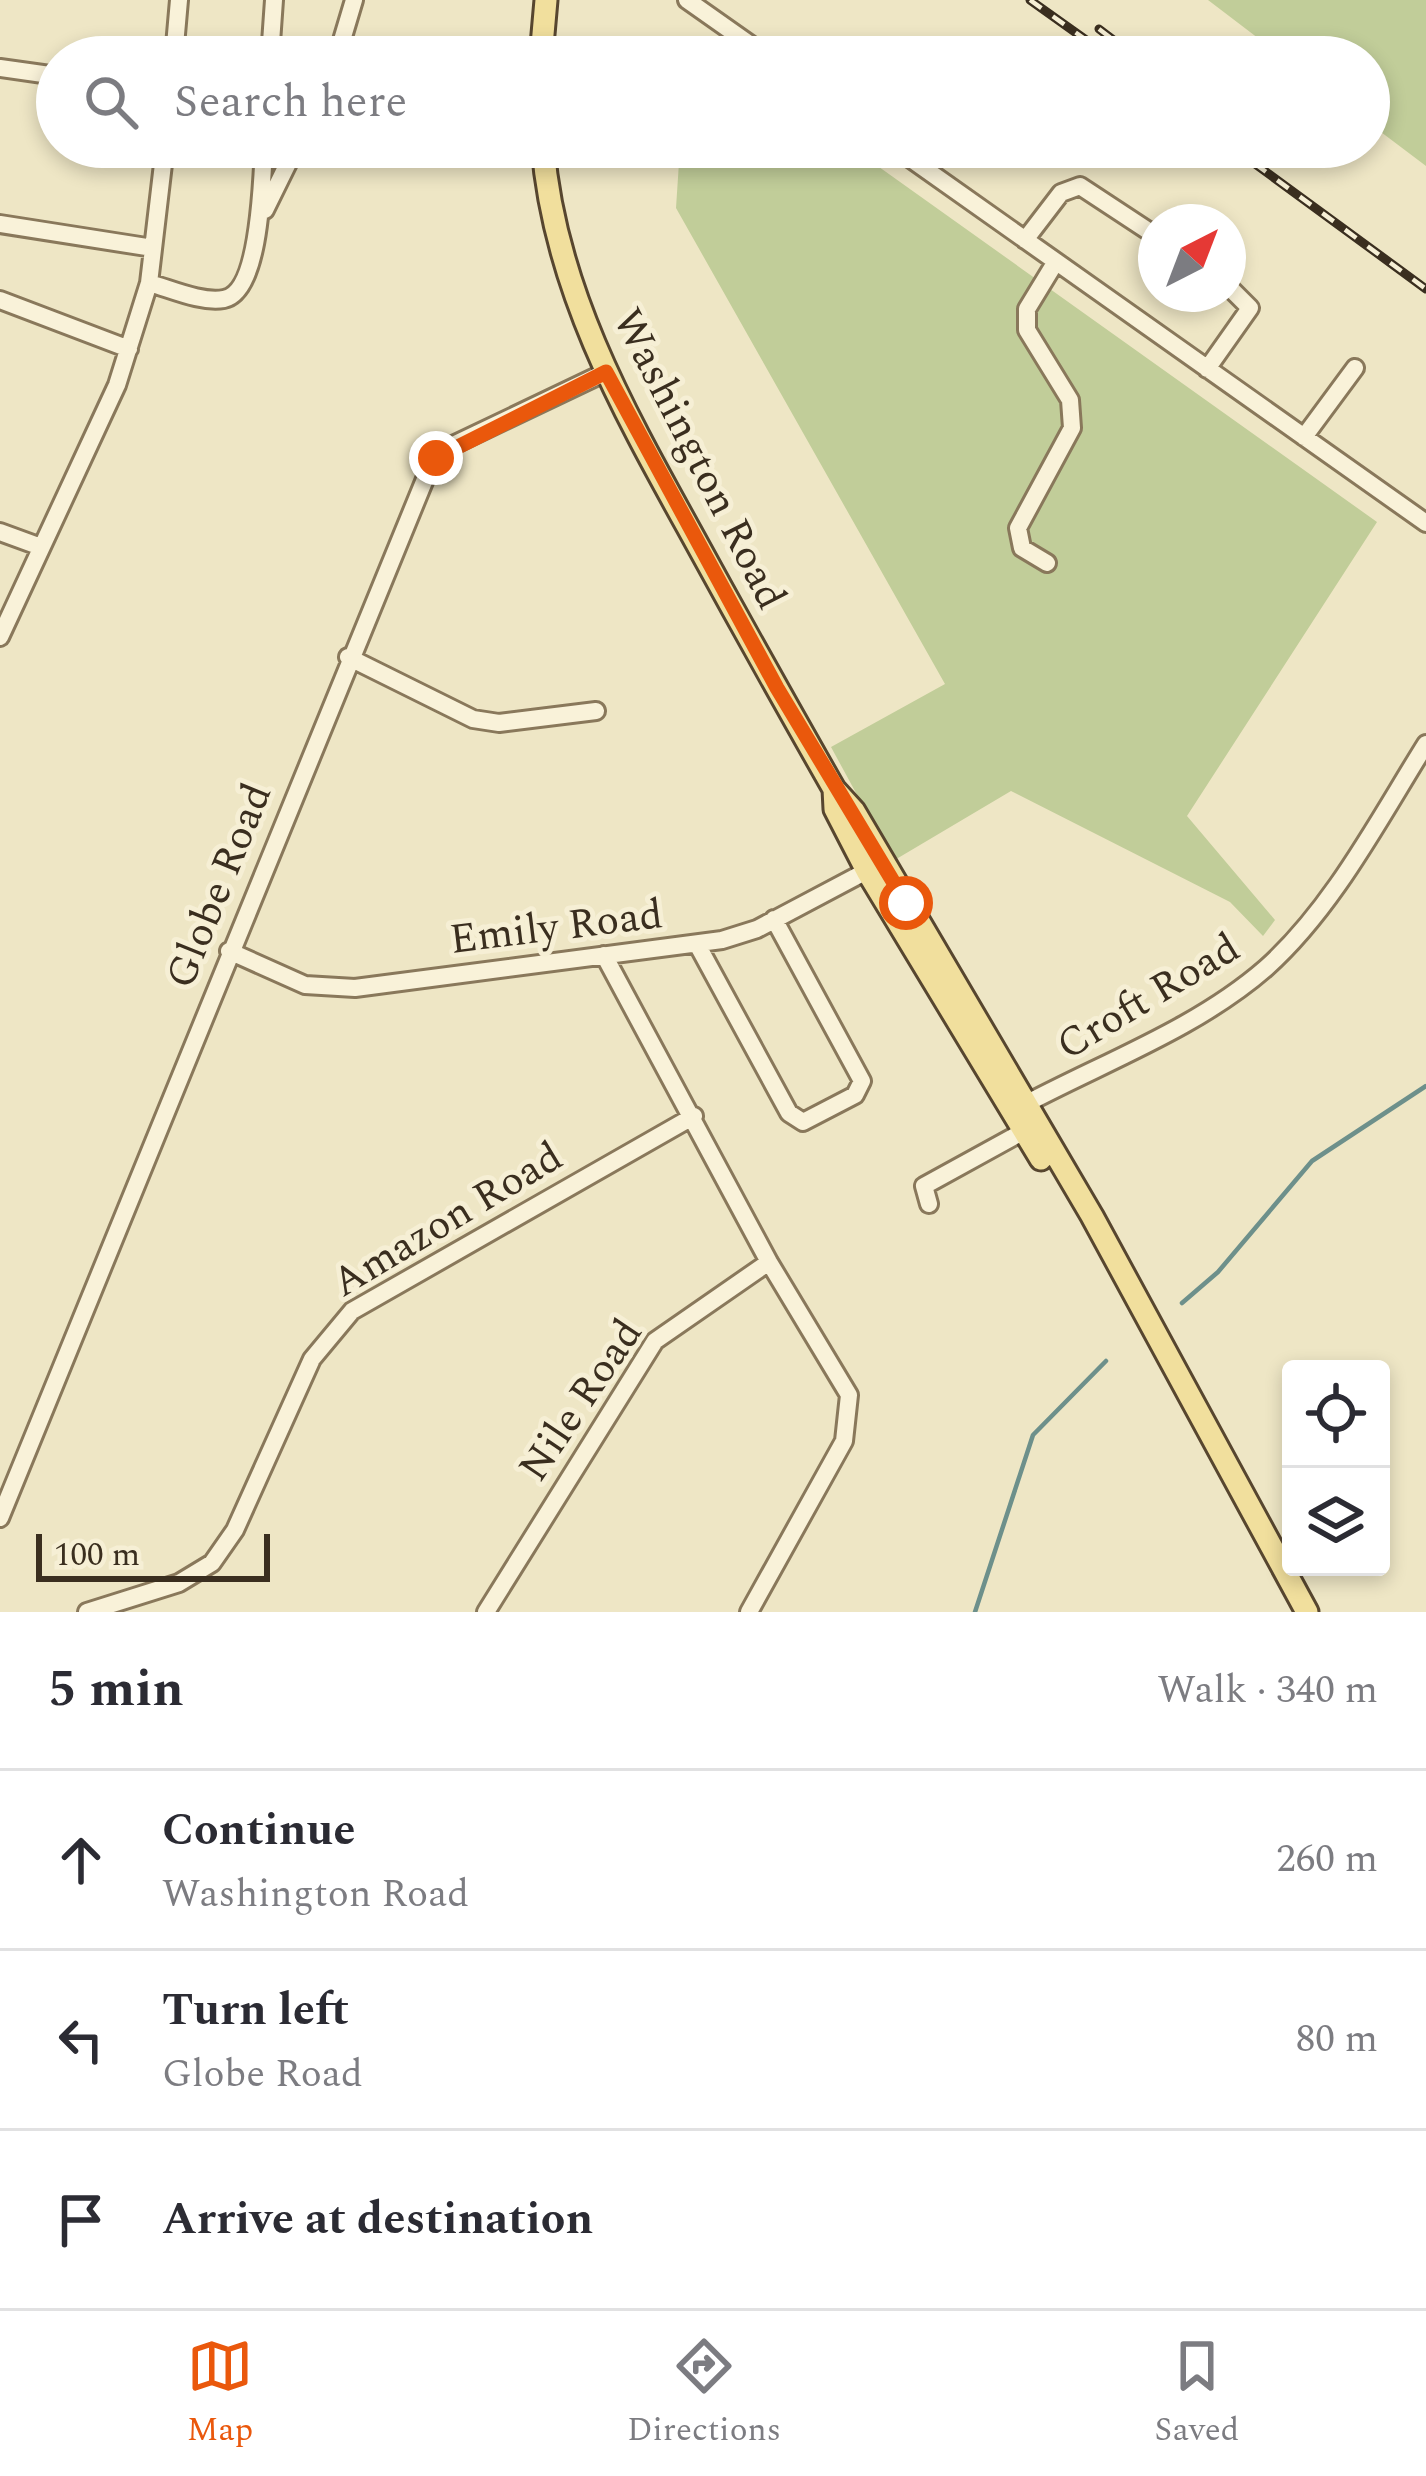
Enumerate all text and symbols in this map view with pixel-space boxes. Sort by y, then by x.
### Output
search box [36,36,1390,168]
text: Search here [174,68,407,137]
icon: search [78,69,144,135]
north arrow [1138,204,1246,312]
street label: Washington Road [596,297,802,621]
route end [409,431,463,485]
street label: Globe Road [150,774,289,998]
route start [879,876,933,930]
street label: Emily Road [446,883,666,972]
street label: Croft Road [1045,918,1252,1077]
street label: Amazon Road [320,1126,575,1314]
street label: Nile Road [503,1306,659,1495]
map controls [1282,1360,1390,1576]
button: locate [1282,1360,1390,1468]
button: layers [1282,1468,1390,1576]
scale bar [36,1528,270,1581]
text: 100 m [54,1530,140,1580]
text: 5 min [48,1651,184,1729]
text: Walk · 340 m [1157,1661,1378,1720]
text: Continue [162,1796,355,1865]
icon: ahead [48,1827,114,1893]
text: 260 m [1276,1830,1378,1889]
text: Washington Road [162,1865,469,1924]
text: Turn left [162,1976,349,2045]
icon: left [48,2007,114,2073]
text: 80 m [1296,2010,1378,2069]
text: Globe Road [162,2045,363,2104]
text: Arrive at destination [162,2185,593,2254]
icon: arrive [48,2187,114,2253]
tab: Map [187,2333,253,2455]
tab: Directions [627,2333,781,2455]
tab: Saved [1155,2333,1239,2455]

